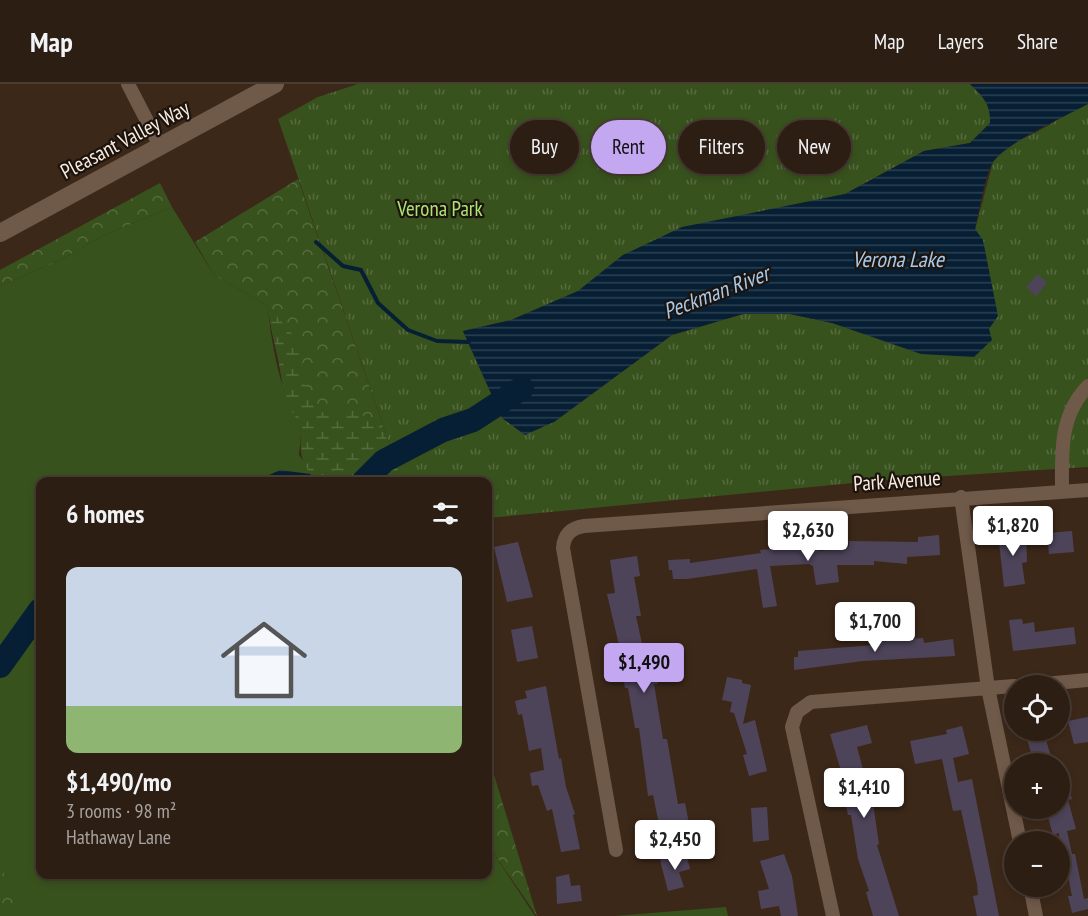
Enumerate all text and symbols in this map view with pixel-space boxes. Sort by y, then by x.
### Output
text: Map [30,23,73,60]
text: Map [874,28,905,55]
text: Layers [938,28,984,55]
text: Share [1017,28,1058,55]
street label: Pleasant Valley Way [56,94,194,185]
chip: Buy [510,120,579,174]
chip: Rent [591,120,666,174]
chip: Filters [678,120,765,174]
chip: New [777,120,851,174]
park label: Verona Park [396,195,483,222]
water label: Verona Lake [852,245,946,273]
water label: Peckman River [659,258,776,325]
street label: Park Avenue [852,464,942,497]
text: 6 homes [66,497,144,530]
icon: filters [429,497,462,530]
pin: $1,820 [964,506,1062,557]
pin: $2,630 [759,511,857,562]
text: $1,820 [987,512,1039,538]
text: $2,630 [782,517,834,543]
pin: $1,700 [826,602,924,653]
icon: home [210,606,318,714]
text: $1,700 [849,608,901,634]
pin: $1,490 [595,643,693,694]
text: $1,490 [618,649,670,675]
map controls [1004,675,1070,897]
button: locate [1004,675,1070,741]
button: + [1004,753,1070,819]
text: $1,490/mo [66,765,172,798]
pin: $1,410 [815,768,913,819]
text: $1,410 [838,774,890,800]
text: 3 rooms · 98 m² [66,798,176,824]
pin: $2,450 [626,820,724,871]
text: Hathaway Lane [66,824,171,850]
text: $2,450 [649,826,701,852]
button: − [1004,831,1070,897]

